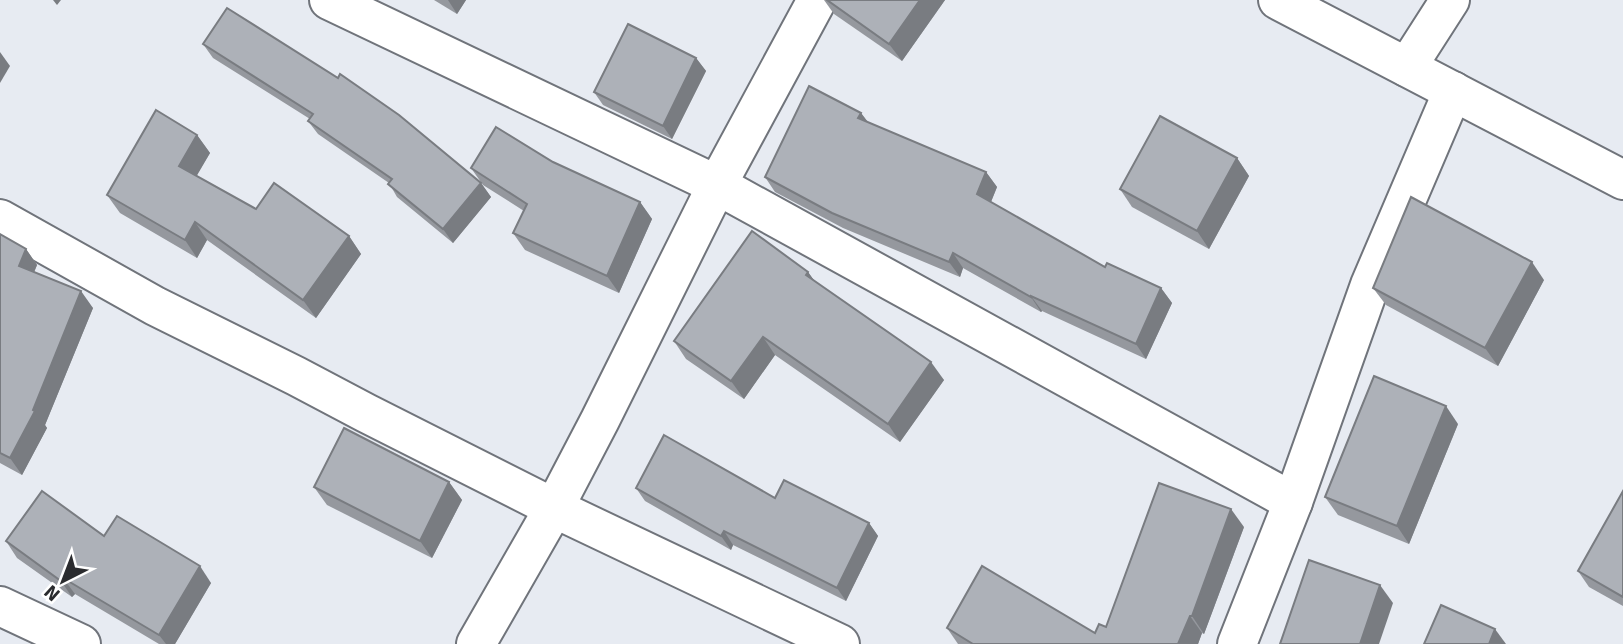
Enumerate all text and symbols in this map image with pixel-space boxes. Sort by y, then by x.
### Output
north arrow [28,546,98,616]
text: N [39,580,65,606]

